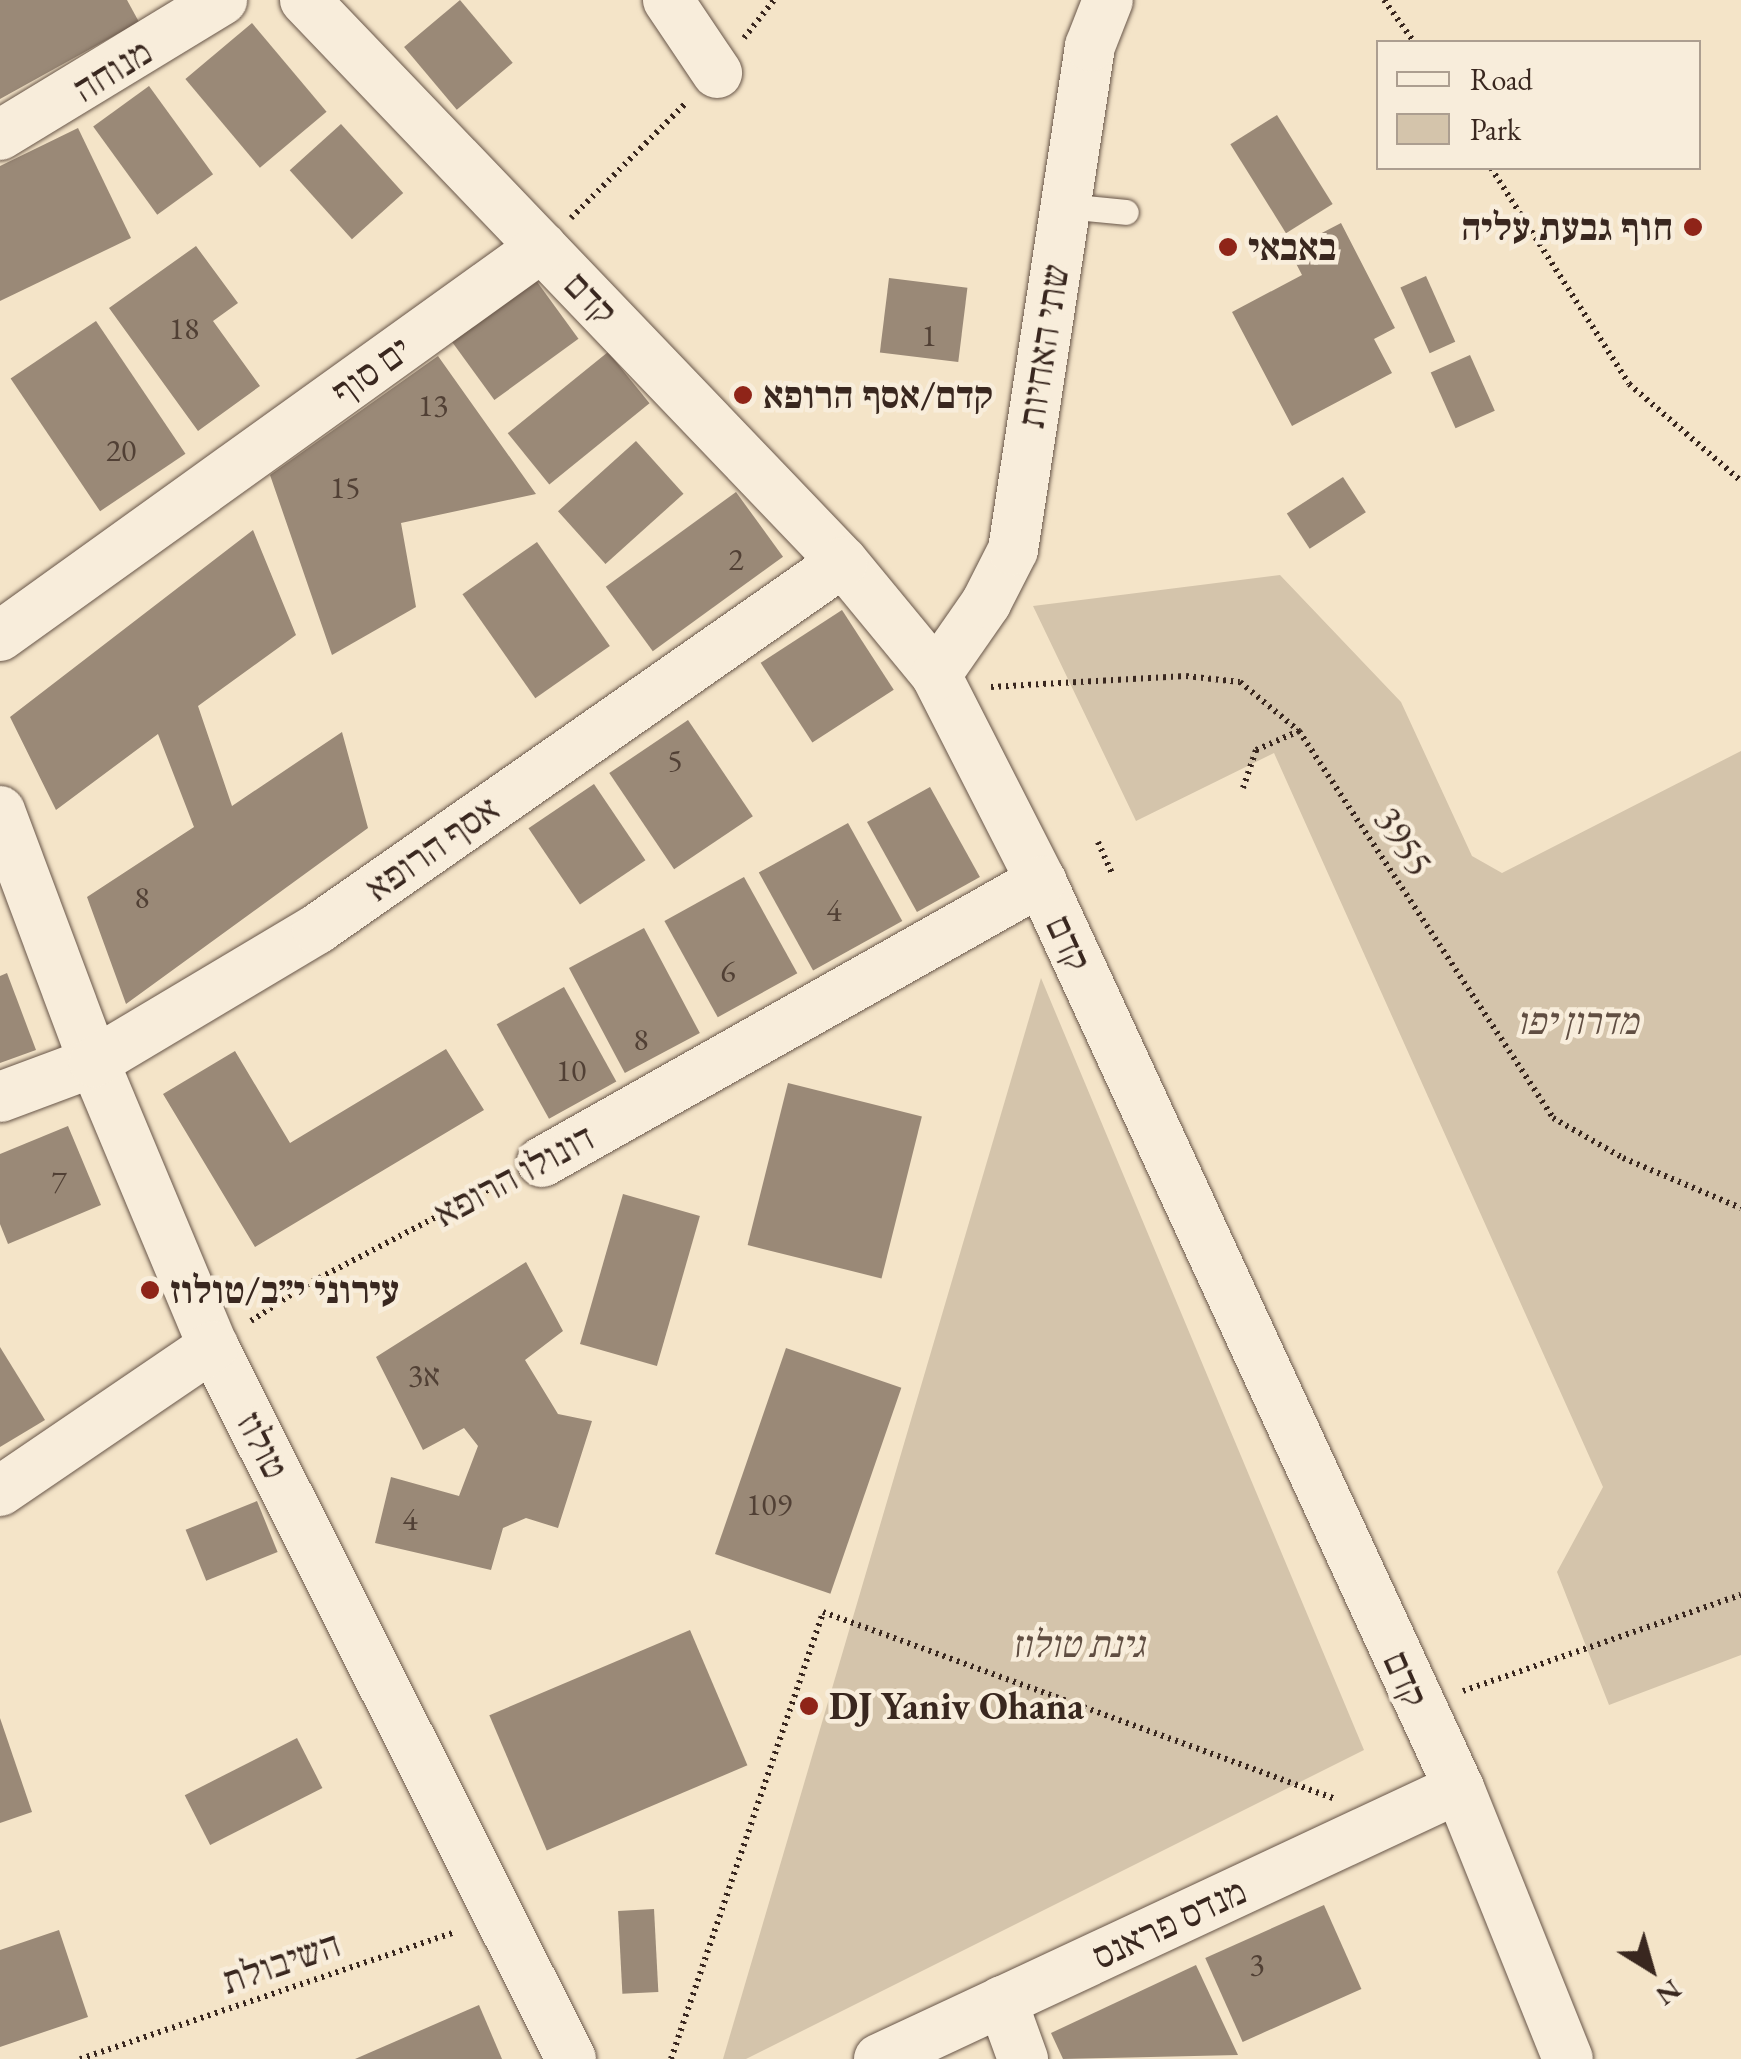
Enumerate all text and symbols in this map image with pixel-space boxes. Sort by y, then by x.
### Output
street label: מנוחה [64,28,160,112]
legend [1376,40,1701,170]
text: Road [1470,60,1533,99]
text: Park [1470,110,1521,149]
place label: חוף גבעת עליה [1461,204,1673,250]
marker: חוף גבעת עליה [1682,216,1704,238]
place label: באבאי [1248,224,1336,270]
marker: באבאי [1217,236,1239,258]
street label: שתי האחיות [1008,261,1078,431]
street label: קדם [555,262,627,334]
house number: 18 [169,309,199,347]
house number: 1 [921,316,937,354]
street label: ים סוף [323,326,419,414]
place label: קדם/אסף הרופא [763,372,993,418]
marker: קדם/אסף הרופא [732,384,754,406]
house number: 13 [418,386,448,424]
house number: 20 [106,431,136,469]
house number: 15 [330,468,360,506]
house number: 2 [728,540,744,578]
house number: 5 [667,741,683,779]
street label: אסף הרופא [356,785,508,911]
street label: 3955 [1365,798,1443,884]
house number: 8 [134,878,150,916]
house number: 4 [826,891,842,929]
street label: קדם [1036,908,1102,978]
house number: 6 [720,952,736,990]
park label: מדרון יפו [1516,998,1638,1044]
house number: 8 [633,1020,649,1058]
house number: 10 [556,1051,586,1089]
street label: דונולו הרופא [426,1114,602,1236]
house number: 7 [51,1162,67,1200]
place label: עירוני י״ב/טולוז [170,1267,399,1313]
marker: עירוני י״ב/טולוז [139,1279,161,1301]
house number: 3א [408,1356,440,1394]
street label: טולוז [227,1404,299,1486]
house number: 109 [746,1485,792,1523]
house number: 4 [402,1500,418,1538]
park label: גינת טולוז [1011,1621,1145,1667]
street label: קדם [1374,1644,1438,1714]
place label: DJ Yaniv Ohana [829,1683,1084,1729]
marker: DJ Yaniv Ohana [798,1695,820,1717]
street label: מנדס פראנס [1085,1868,1253,1978]
north arrow [1601,1919,1701,2019]
street label: השיבולת [216,1921,346,2003]
house number: 3 [1249,1945,1265,1983]
text: N [1649,1972,1689,2014]

